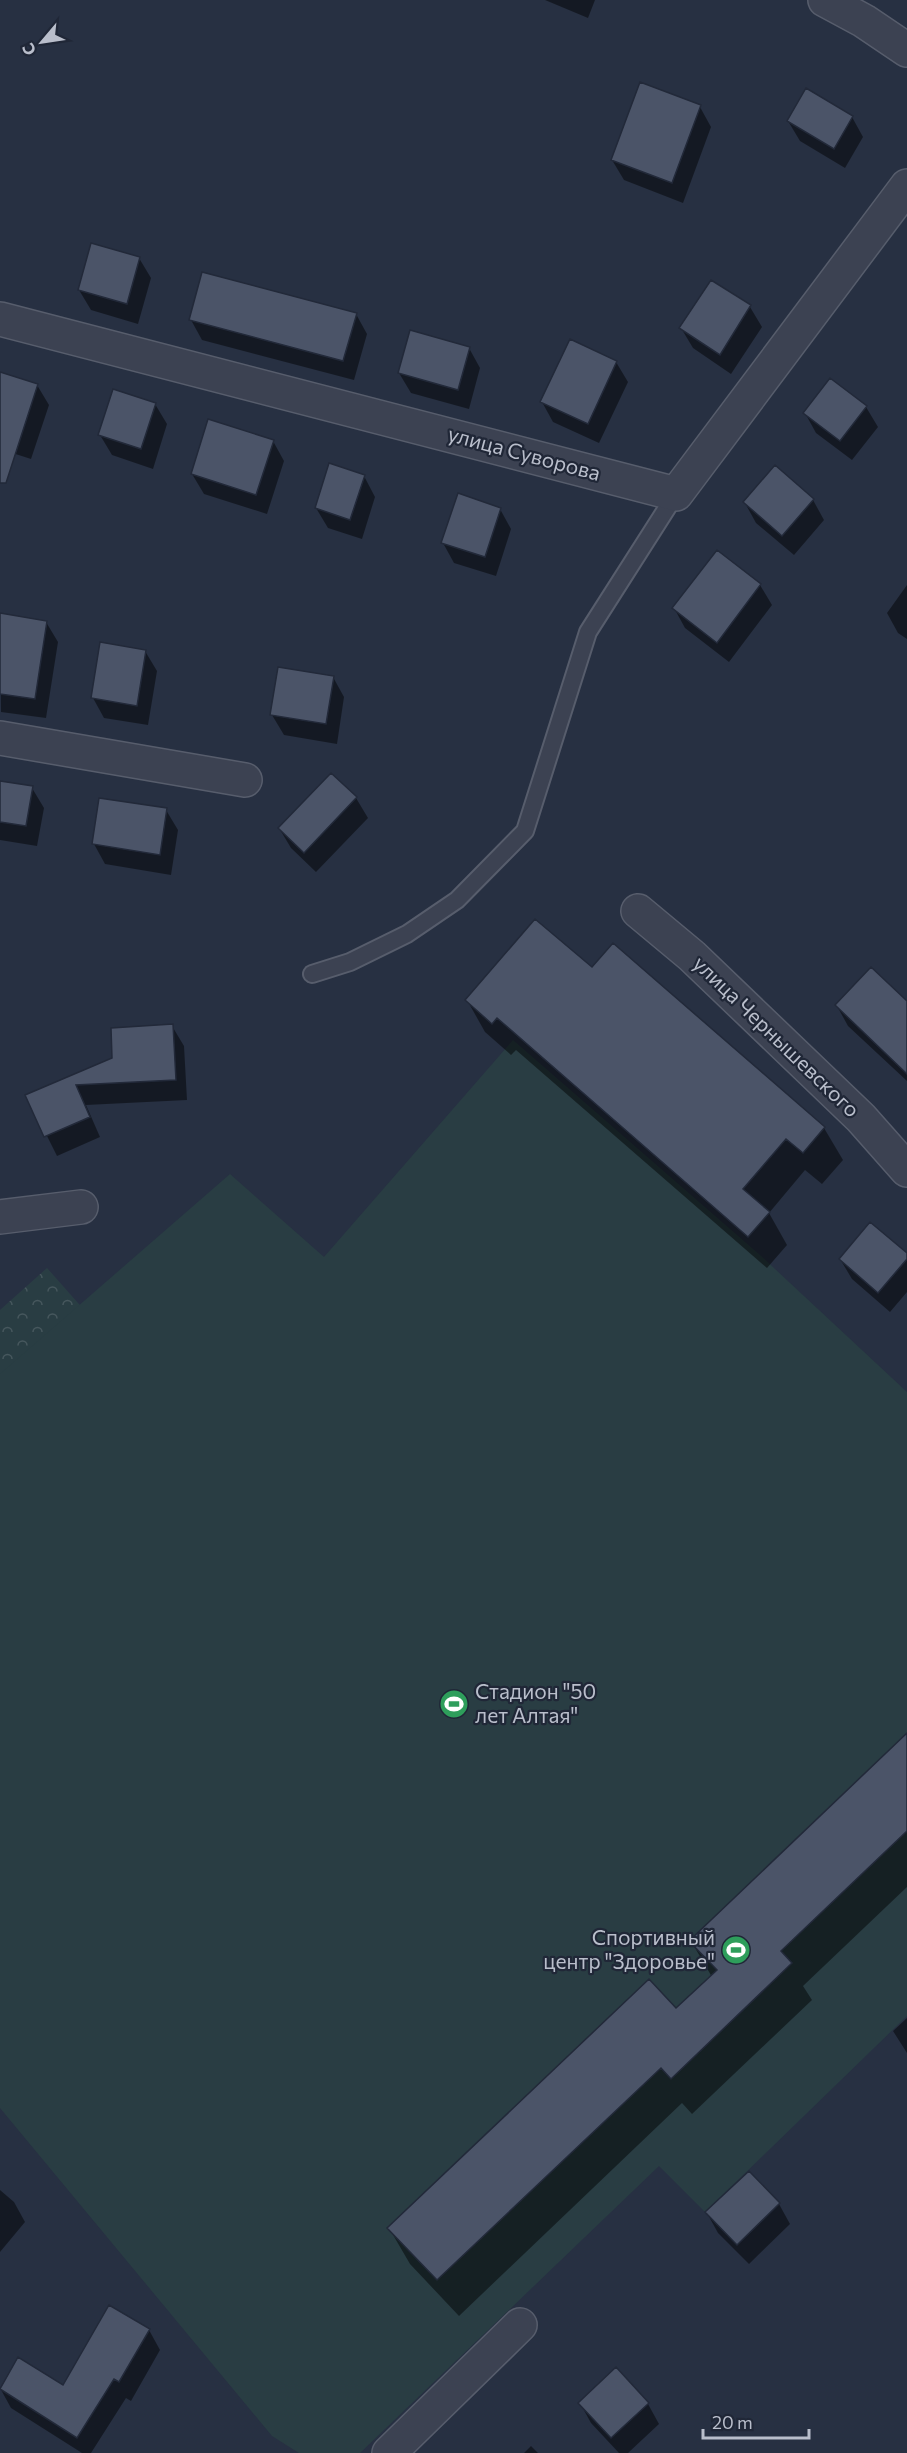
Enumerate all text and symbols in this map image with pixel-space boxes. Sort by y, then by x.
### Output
north arrow [12,12,72,72]
text: С [17,40,39,59]
street label: улица Суворова [445,420,603,485]
street label: улица Чернышевского [689,950,865,1122]
place label: Стадион "50 лет Алтая" [475,1678,596,1727]
sports icon: Стадион "50 лет Алтая" [438,1688,470,1720]
place label: Спортивный центр "Здоровье" [543,1924,715,1973]
sports icon: Спортивный центр "Здоровье" [720,1934,752,1966]
scale bar [703,2402,810,2440]
text: 20 m [712,2411,753,2433]

